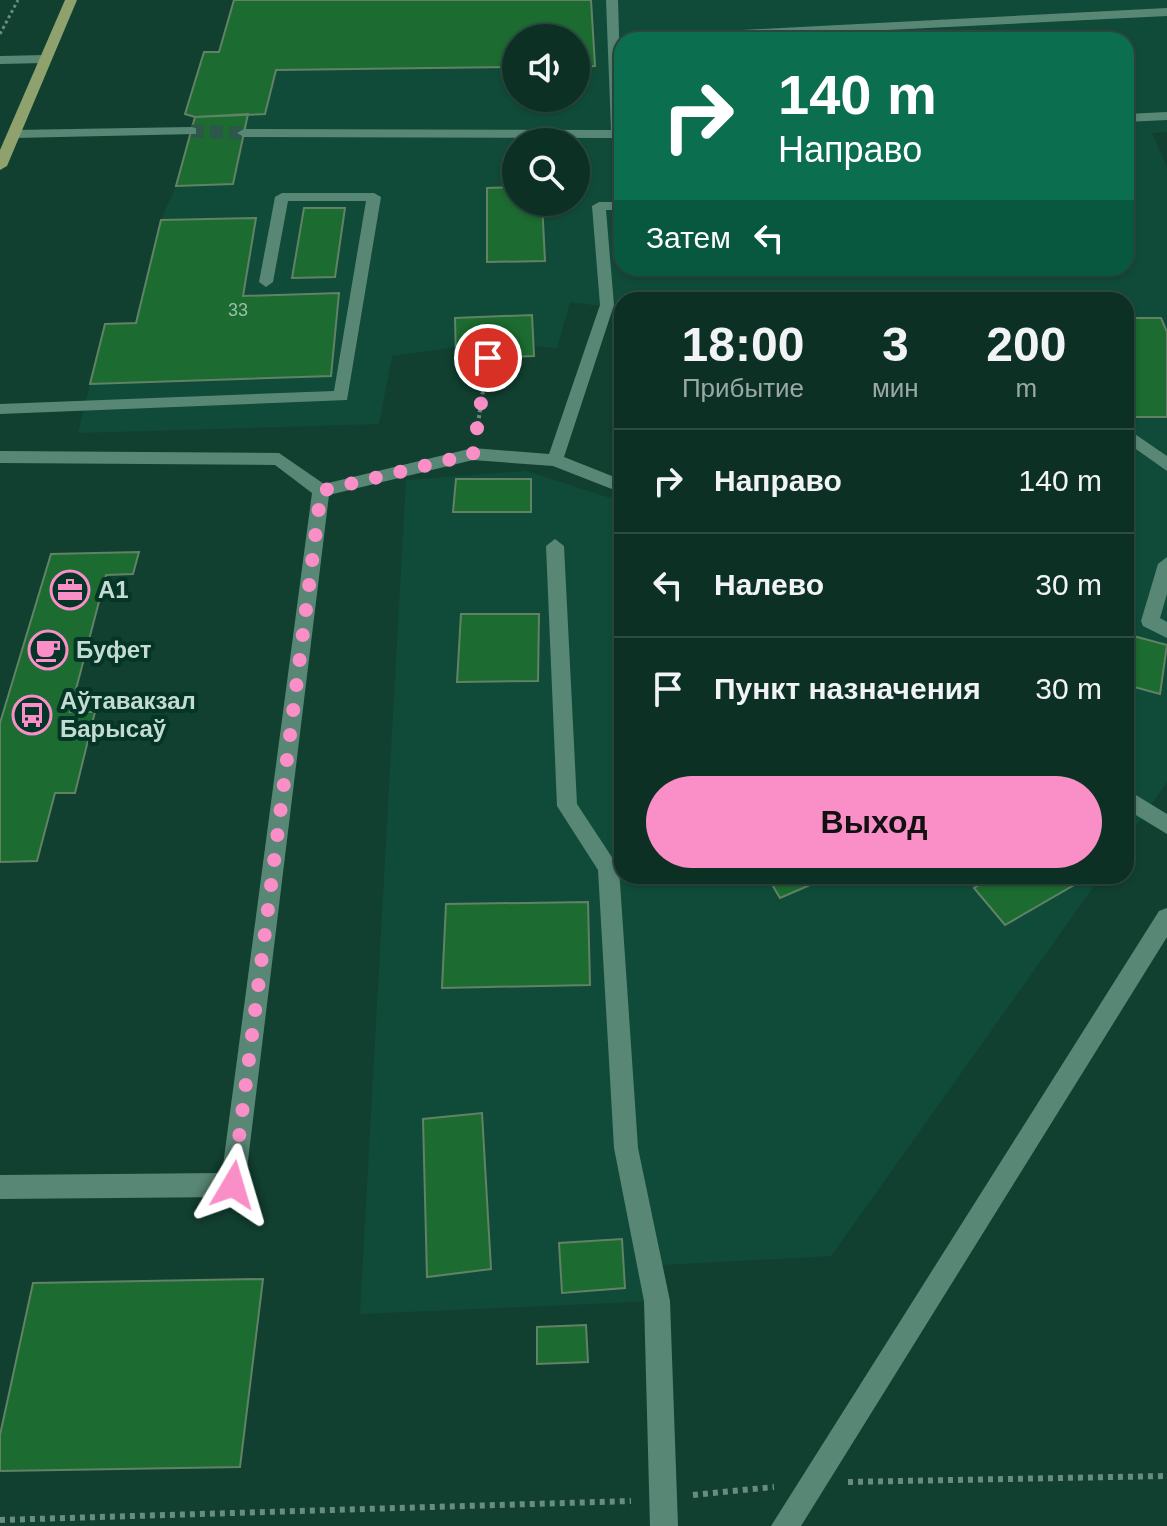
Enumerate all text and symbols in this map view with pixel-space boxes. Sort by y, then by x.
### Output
map controls [502,24,590,216]
button: sound [502,24,590,112]
text: 140 m [778,63,937,126]
icon: right [646,64,750,168]
button: search [502,128,590,216]
text: Направо [778,129,922,170]
icon: left [747,216,791,260]
text: Затем [646,221,731,254]
house number: 33 [228,300,248,320]
text: 18:00 [682,318,804,371]
text: 3 [882,318,909,371]
text: 200 [986,318,1066,371]
pin [454,324,522,392]
icon: arrive [466,336,510,380]
text: Прибытие [682,373,804,403]
text: мин [872,373,919,403]
text: m [1016,373,1037,403]
icon: right [646,459,690,503]
text: Направо [714,464,842,497]
text: 140 m [1019,464,1102,497]
icon: left [646,563,690,607]
text: Налево [714,568,824,601]
text: 30 m [1035,568,1102,601]
office icon: A1 [49,569,91,611]
place label: A1 [98,576,129,603]
cafe icon: Буфет [27,629,69,671]
place label: Буфет [76,636,152,663]
icon: arrive [646,667,690,711]
text: Пункт назначения [714,672,981,705]
text: 30 m [1035,672,1102,705]
place label: Аўтавакзал Барысаў [60,687,196,742]
bus stop icon: Аўтавакзал Барысаў [11,694,53,736]
button: Выход [646,776,1102,868]
position arrow [191,1143,275,1227]

